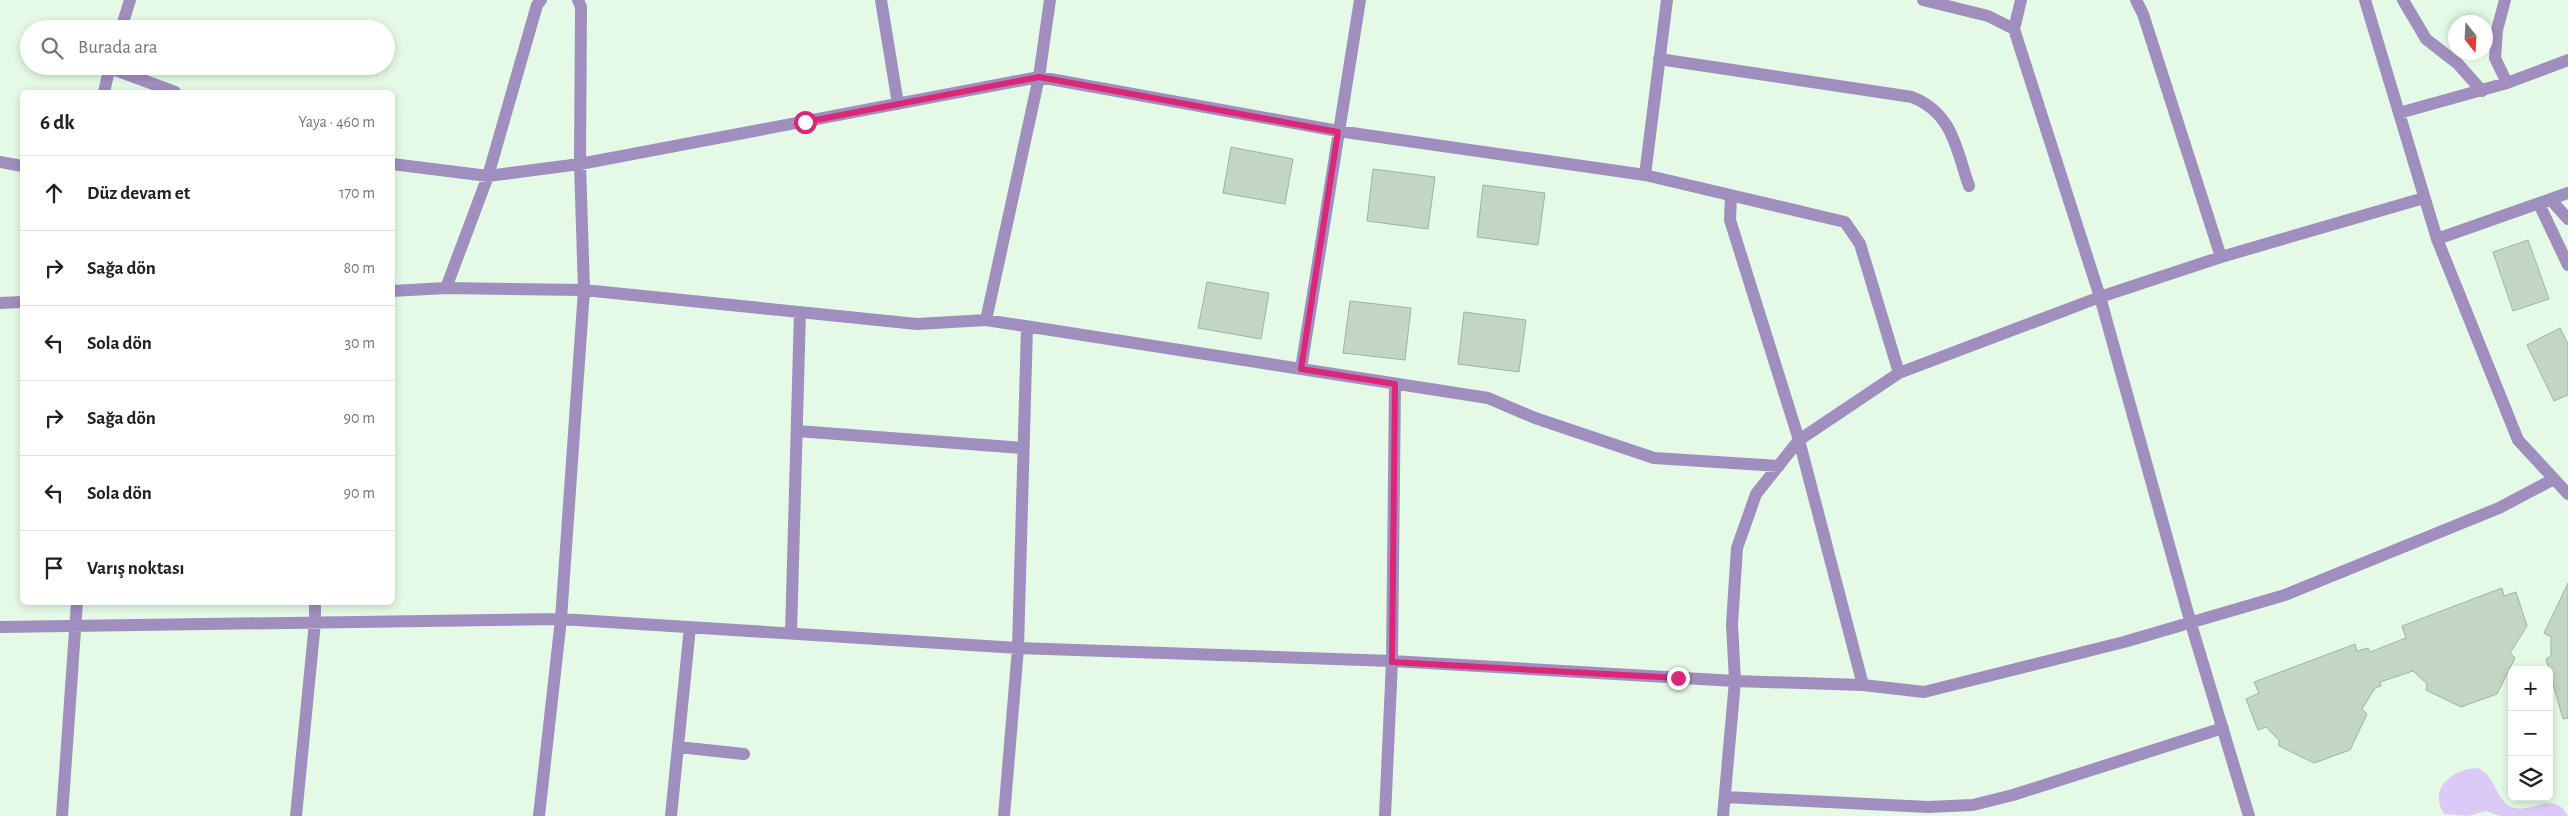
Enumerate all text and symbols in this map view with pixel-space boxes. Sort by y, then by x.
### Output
north arrow [2448,15,2493,60]
search box [20,20,395,75]
icon: search [38,34,66,62]
text: Burada ara [78,38,157,57]
route start [794,111,817,134]
text: 6 dk [40,112,75,133]
text: Yaya · 460 m [298,114,375,130]
icon: ahead [40,179,68,207]
text: Düz devam et [87,184,190,203]
text: 170 m [339,185,375,201]
icon: right [40,254,68,282]
text: Sağa dön [87,259,156,278]
text: 80 m [344,260,375,276]
icon: left [40,329,68,357]
text: Sola dön [87,334,152,353]
text: 30 m [345,335,375,351]
icon: right [40,404,68,432]
text: Sağa dön [87,409,156,428]
text: 90 m [344,410,375,426]
icon: left [40,479,68,507]
text: Sola dön [87,484,152,503]
text: 90 m [344,485,375,501]
icon: arrive [40,554,68,582]
text: Varış noktası [87,559,185,578]
map controls [2508,666,2553,801]
button: + [2508,666,2553,711]
route end [1667,667,1690,690]
button: − [2508,711,2553,756]
button: layers [2508,756,2553,801]

